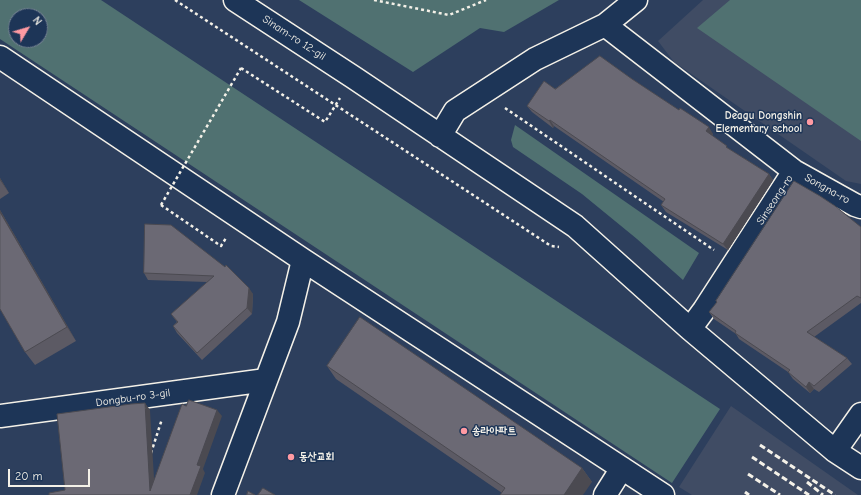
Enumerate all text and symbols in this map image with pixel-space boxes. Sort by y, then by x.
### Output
north arrow [8,8,48,48]
street label: Sinam-ro 12-gil [260,13,328,63]
text: N [30,14,44,28]
place label: Deagu Dongshin Elementary school [715,109,802,135]
marker: Deagu Dongshin Elementary school [805,117,815,127]
street label: Songna-ro [802,171,852,207]
street label: Sinseong-ro [754,173,796,227]
street label: Dongbu-ro 3-gil [95,386,171,410]
place label: 송라아파트 [472,424,516,438]
marker: 송라아파트 [459,426,469,436]
place label: 동산교회 [299,450,334,464]
marker: 동산교회 [286,452,296,462]
scale bar [10,461,92,487]
text: 20 m [15,469,43,483]

